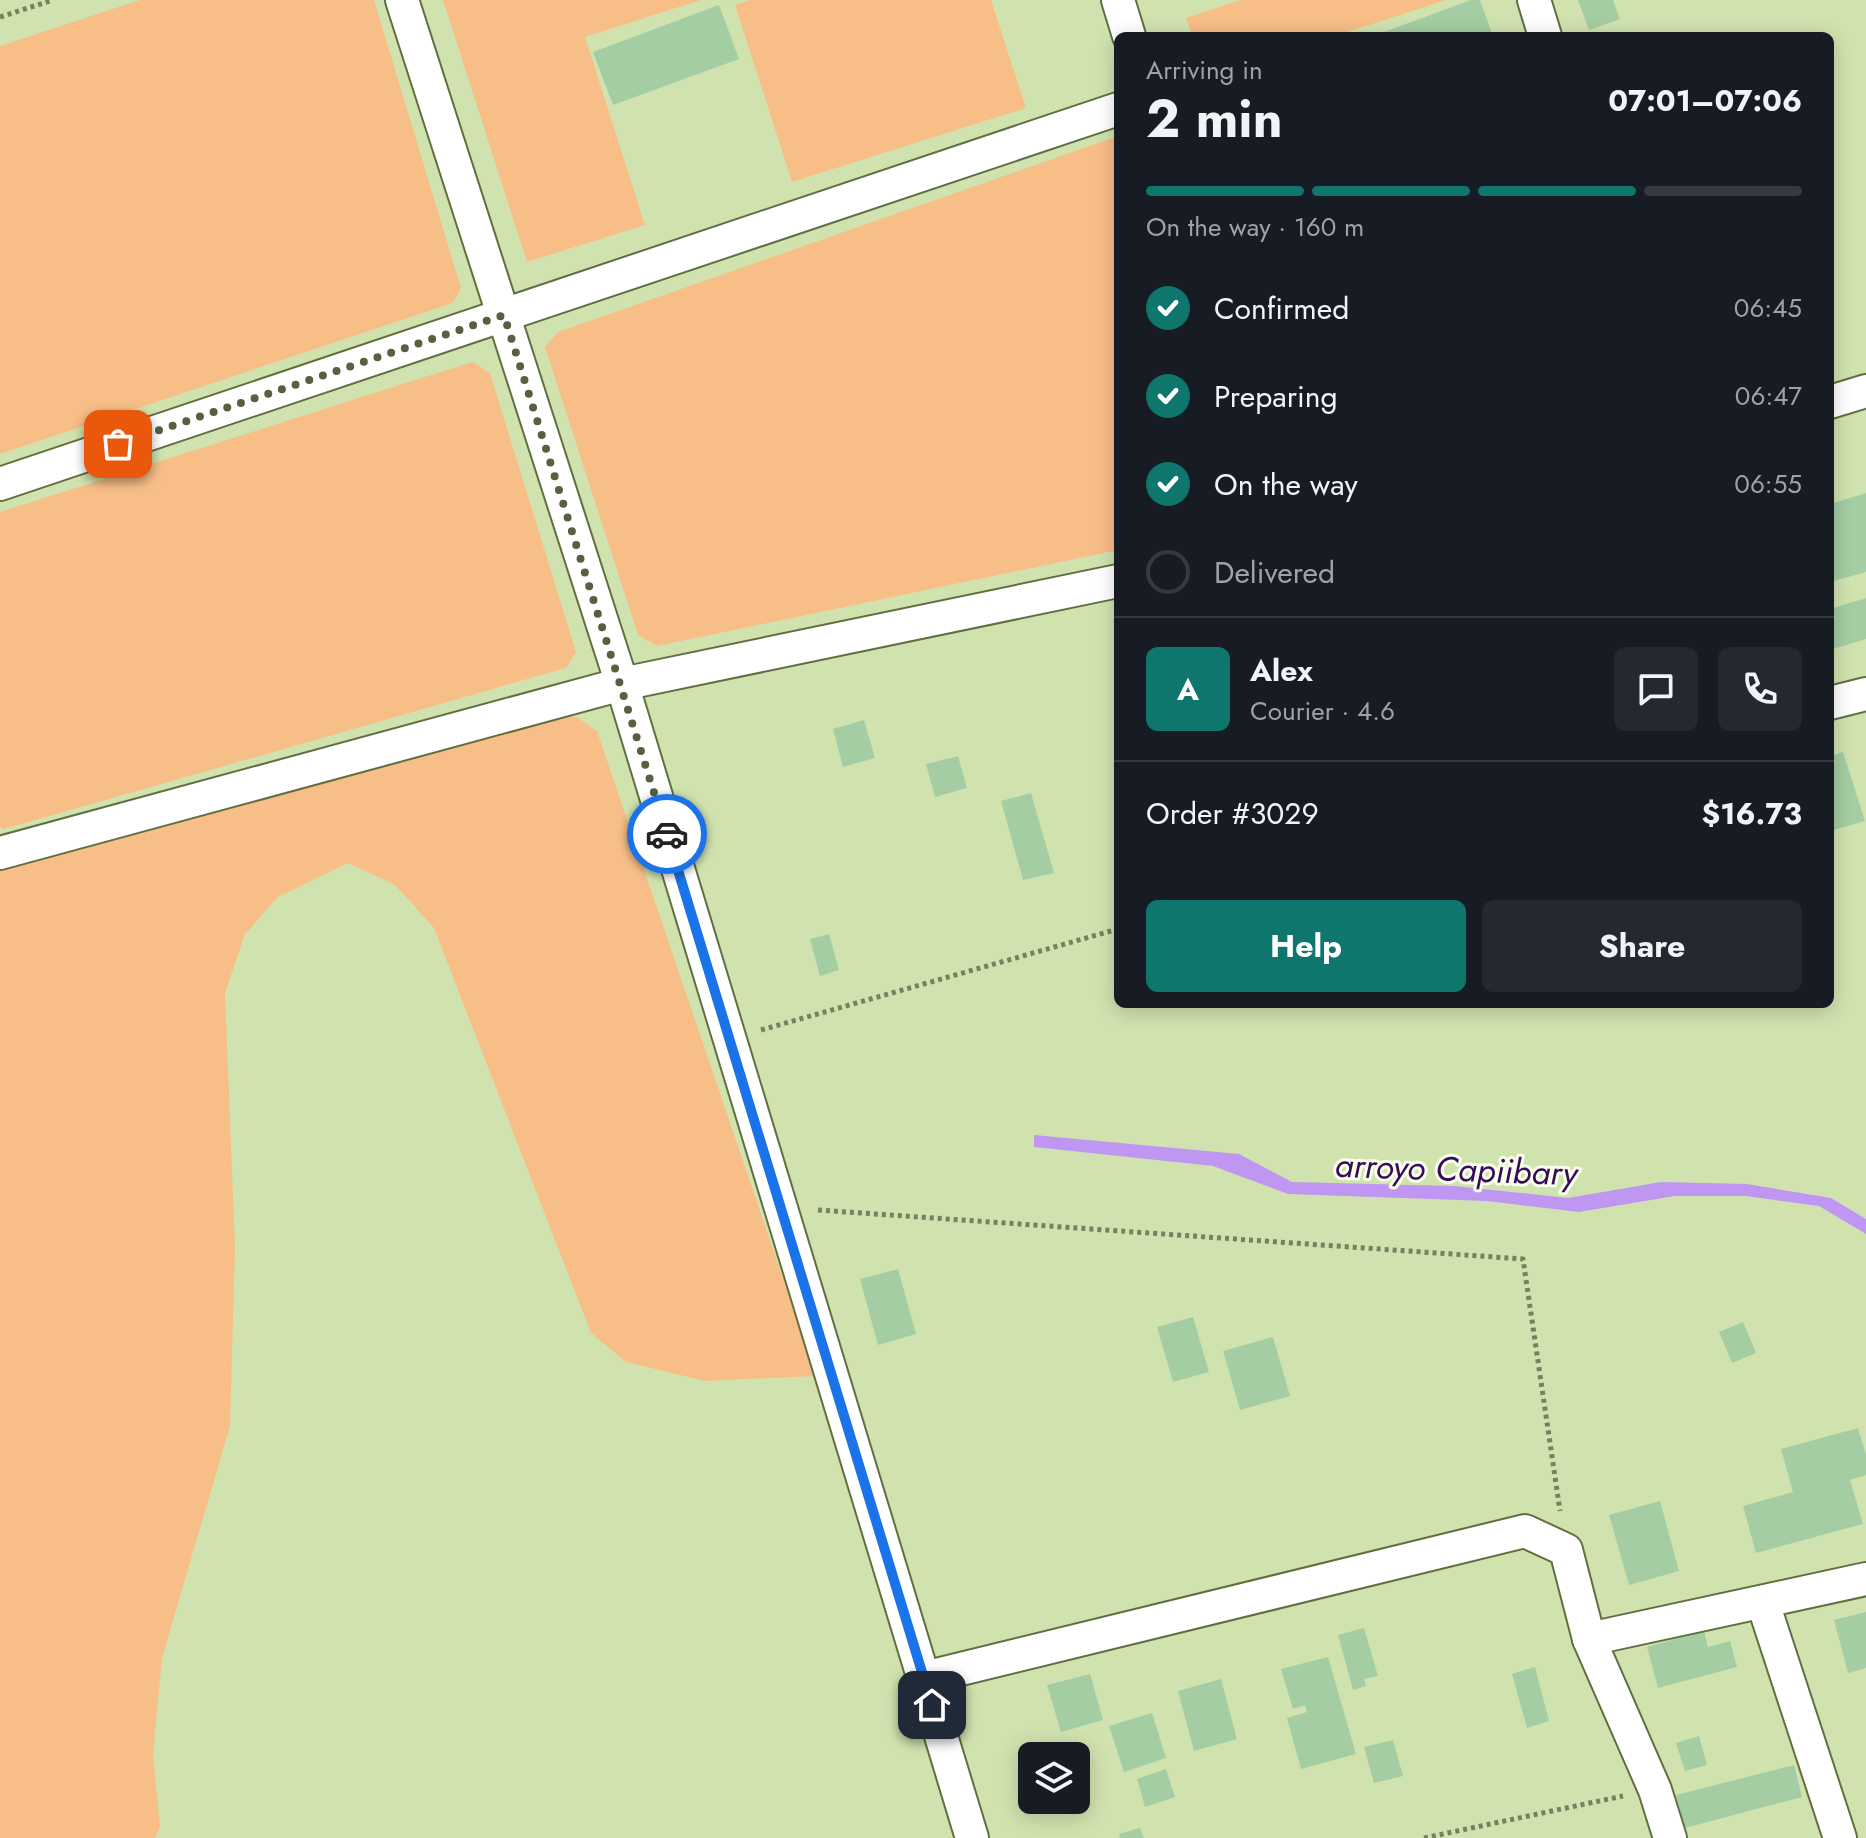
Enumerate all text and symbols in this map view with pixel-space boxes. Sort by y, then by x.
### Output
text: Arriving in [1146,51,1263,89]
text: 07:01–07:06 [1608,79,1802,122]
text: 2 min [1146,81,1283,157]
text: On the way · 160 m [1146,208,1364,246]
icon: check [1146,286,1190,330]
text: Confirmed [1214,287,1349,330]
text: 06:45 [1734,289,1802,327]
icon: check [1146,374,1190,418]
text: Preparing [1214,375,1338,418]
text: 06:47 [1735,377,1802,415]
pin [84,410,152,478]
icon: bag [96,422,140,466]
icon: check [1146,462,1190,506]
text: On the way [1214,463,1358,506]
text: 06:55 [1734,465,1802,503]
text: Delivered [1214,551,1335,594]
button: chat [1614,647,1698,731]
button: phone [1718,647,1802,731]
text: Alex [1250,649,1313,692]
text: A [1177,668,1199,711]
text: Courier · 4.6 [1250,692,1395,730]
text: Order #3029 [1146,792,1319,835]
text: $16.73 [1702,792,1802,835]
courier [627,794,707,874]
icon: car [645,812,689,856]
button: Help [1146,900,1466,992]
button: Share [1482,900,1802,992]
water label: arroyo Capiibary [1334,1141,1581,1198]
pin [898,1671,966,1739]
icon: home [910,1683,954,1727]
map controls [1018,1742,1090,1814]
button: layers [1018,1742,1090,1814]

